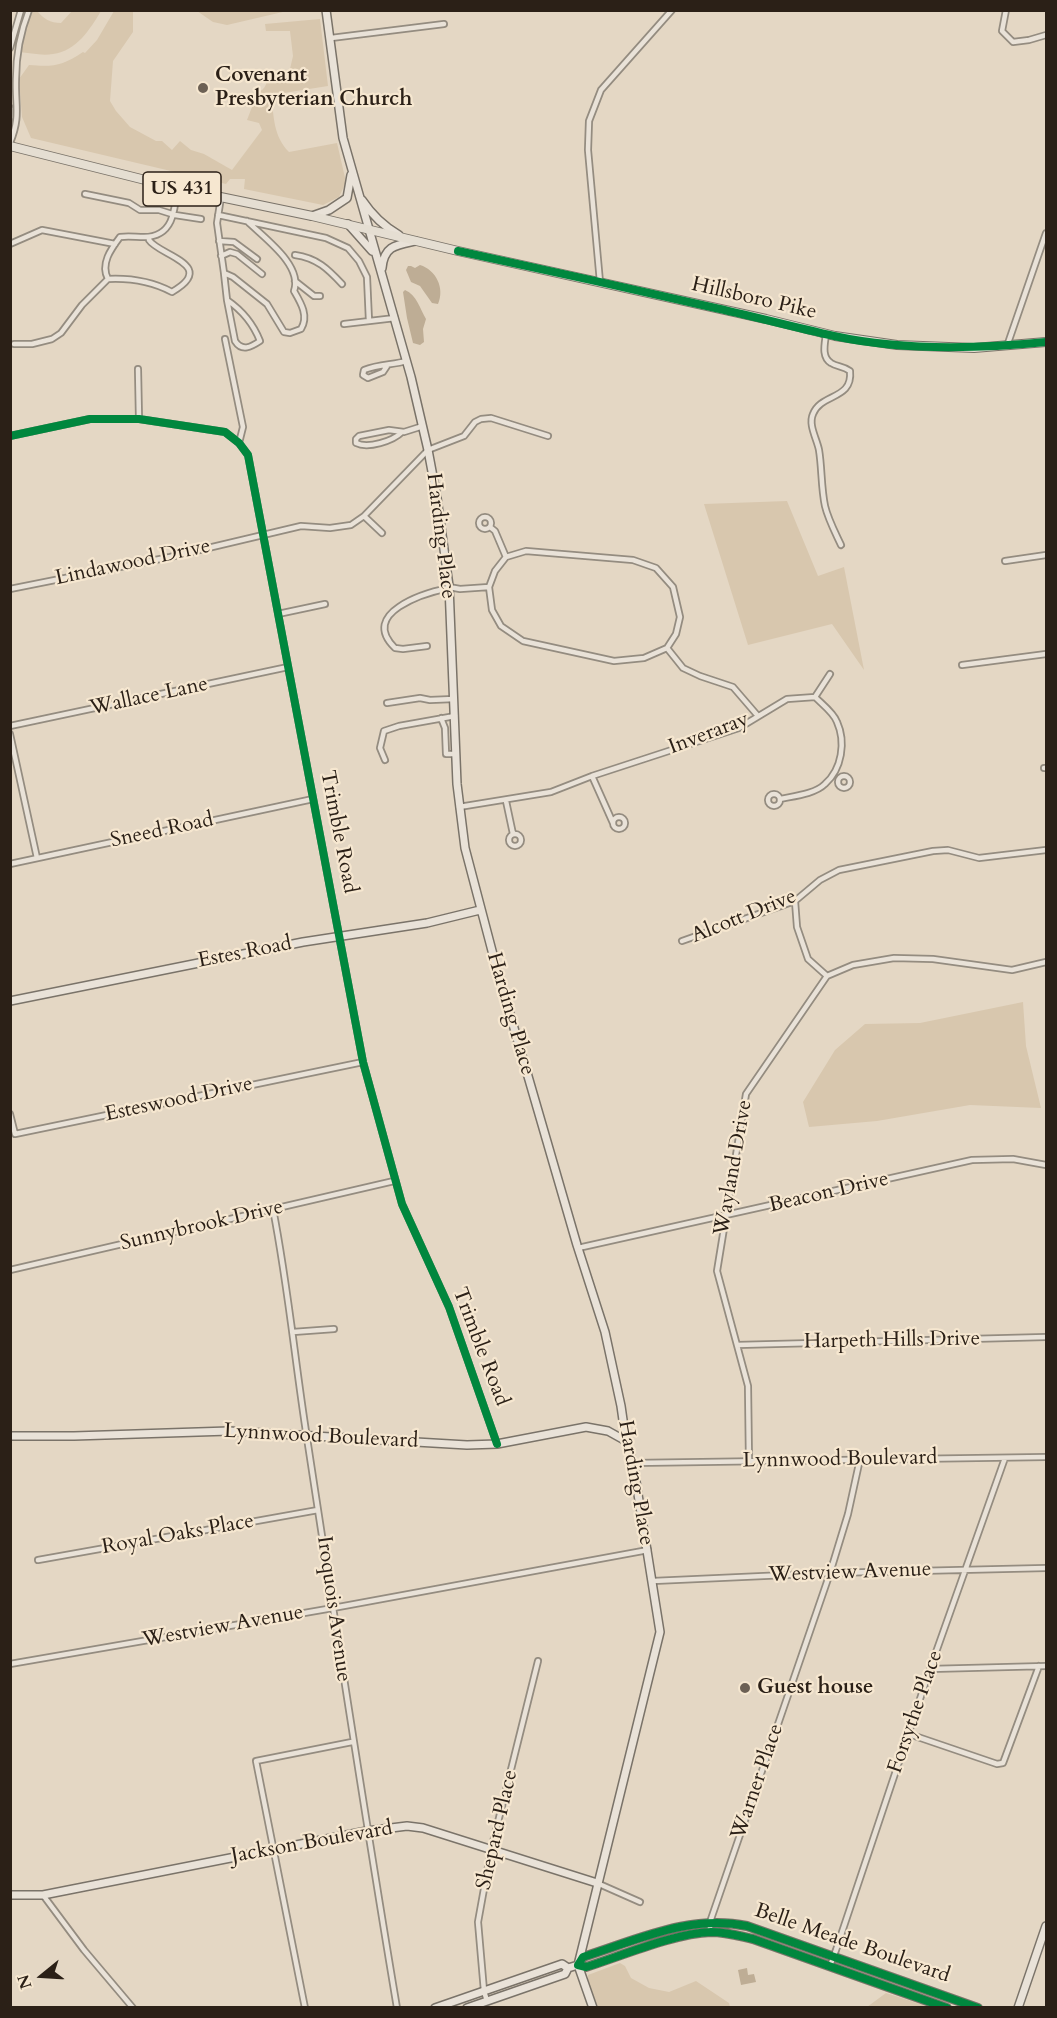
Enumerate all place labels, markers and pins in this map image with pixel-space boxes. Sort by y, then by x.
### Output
place label: Covenant Presbyterian Church [215,63,412,113]
marker: Covenant Presbyterian Church [196,81,210,95]
place label: Guest house [757,1675,873,1701]
marker: Guest house [738,1681,752,1695]

